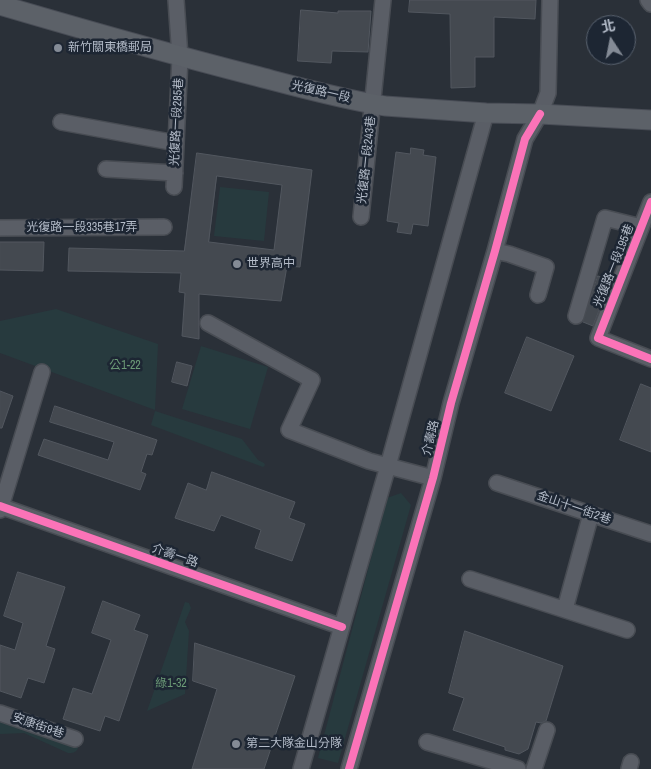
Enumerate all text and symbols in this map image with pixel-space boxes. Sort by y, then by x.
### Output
north arrow [586,15,636,65]
text: 北 [600,16,617,36]
place label: 新竹關東橋郵局 [68,41,152,55]
marker: 新竹關東橋郵局 [52,42,64,54]
street label: 光復路一段285巷 [167,77,187,167]
street label: 光復路一段 [290,78,352,106]
street label: 光復路一段243巷 [355,115,379,205]
street label: 光復路一段335巷17弄 [26,221,138,235]
street label: 光復路一段195巷 [591,222,637,310]
place label: 世界高中 [247,257,295,271]
marker: 世界高中 [231,258,243,270]
park label: 公1-22 [109,359,141,373]
street label: 介壽路 [420,419,442,457]
street label: 金山十一街2巷 [535,489,613,527]
street label: 介壽一路 [150,541,200,571]
park label: 綠1-32 [155,677,187,691]
street label: 安康街9巷 [10,710,66,742]
place label: 第二大隊金山分隊 [246,737,342,751]
marker: 第二大隊金山分隊 [230,738,242,750]

